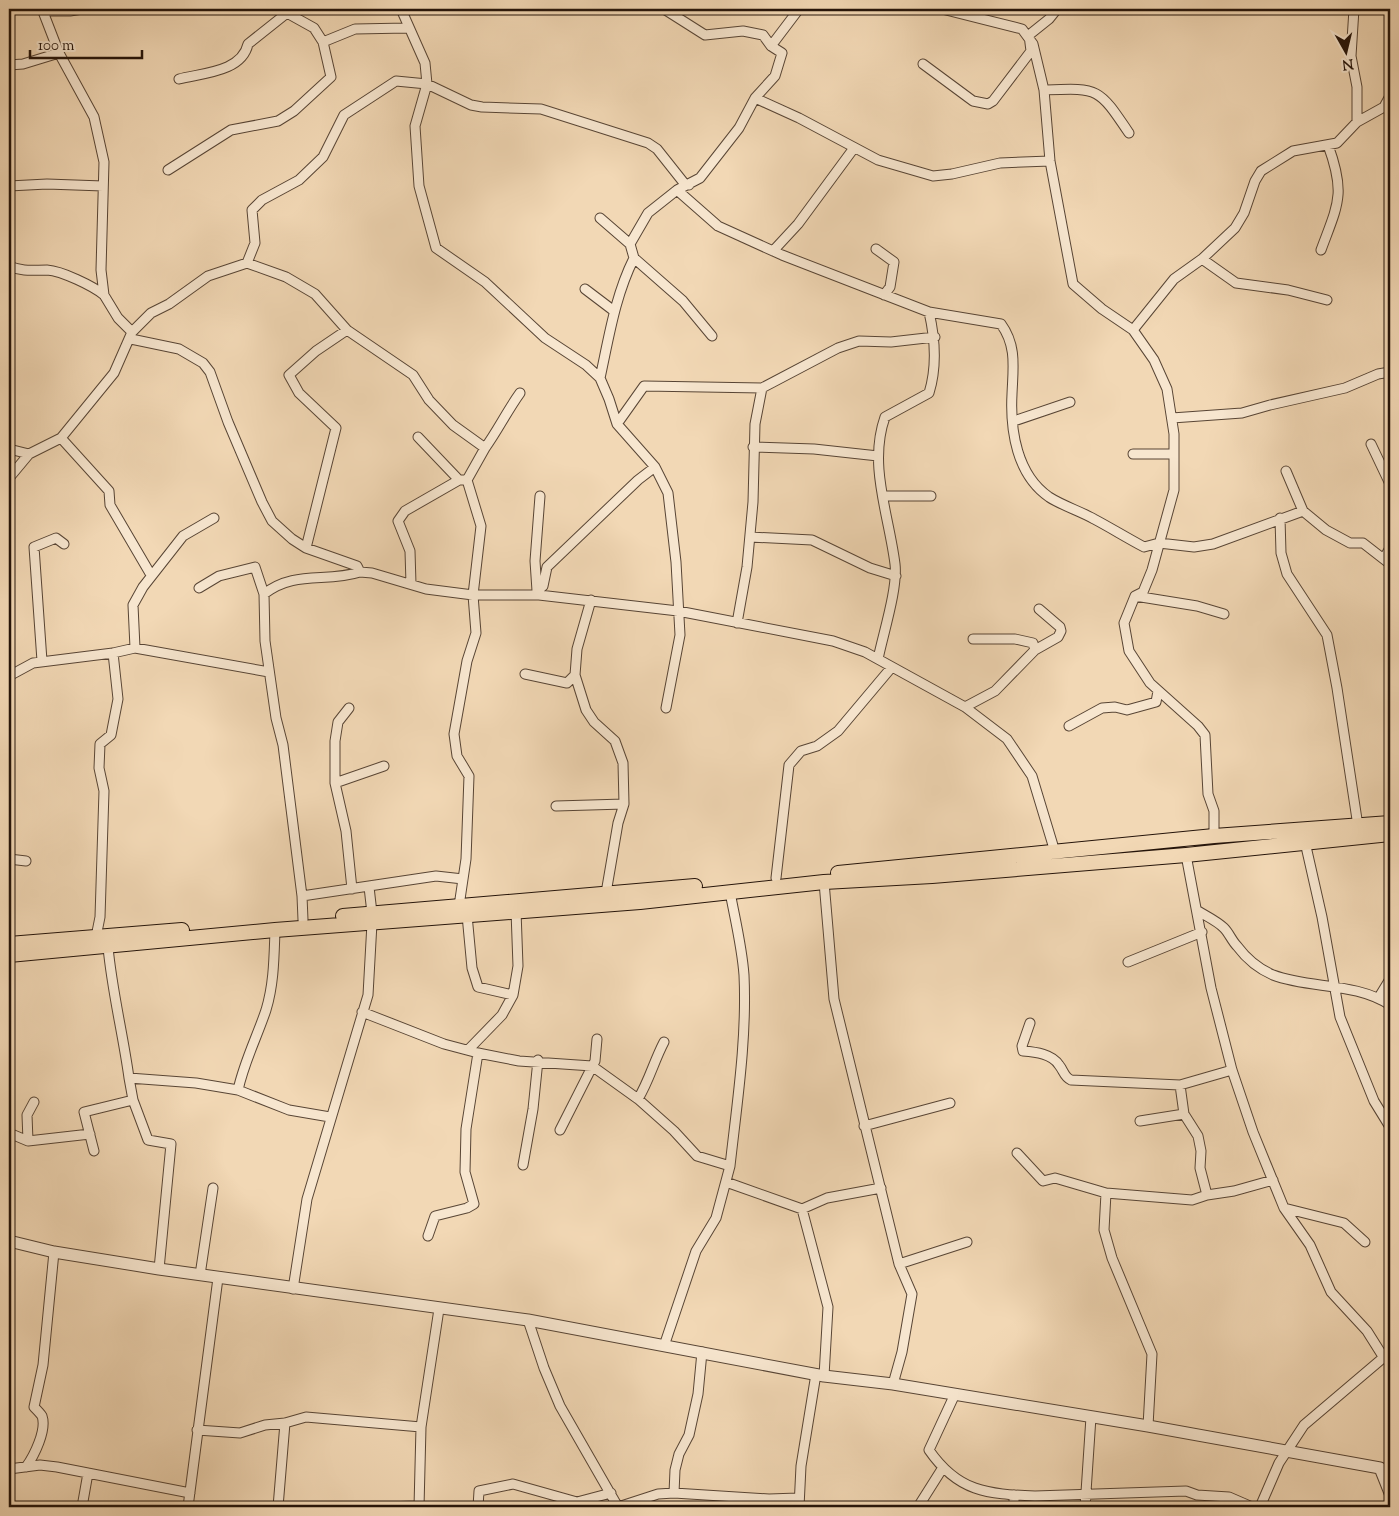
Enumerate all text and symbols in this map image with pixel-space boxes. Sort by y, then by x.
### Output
scale bar [30,28,142,60]
north arrow [1322,28,1372,78]
text: 100 m [38,36,75,57]
text: N [1341,52,1354,74]

